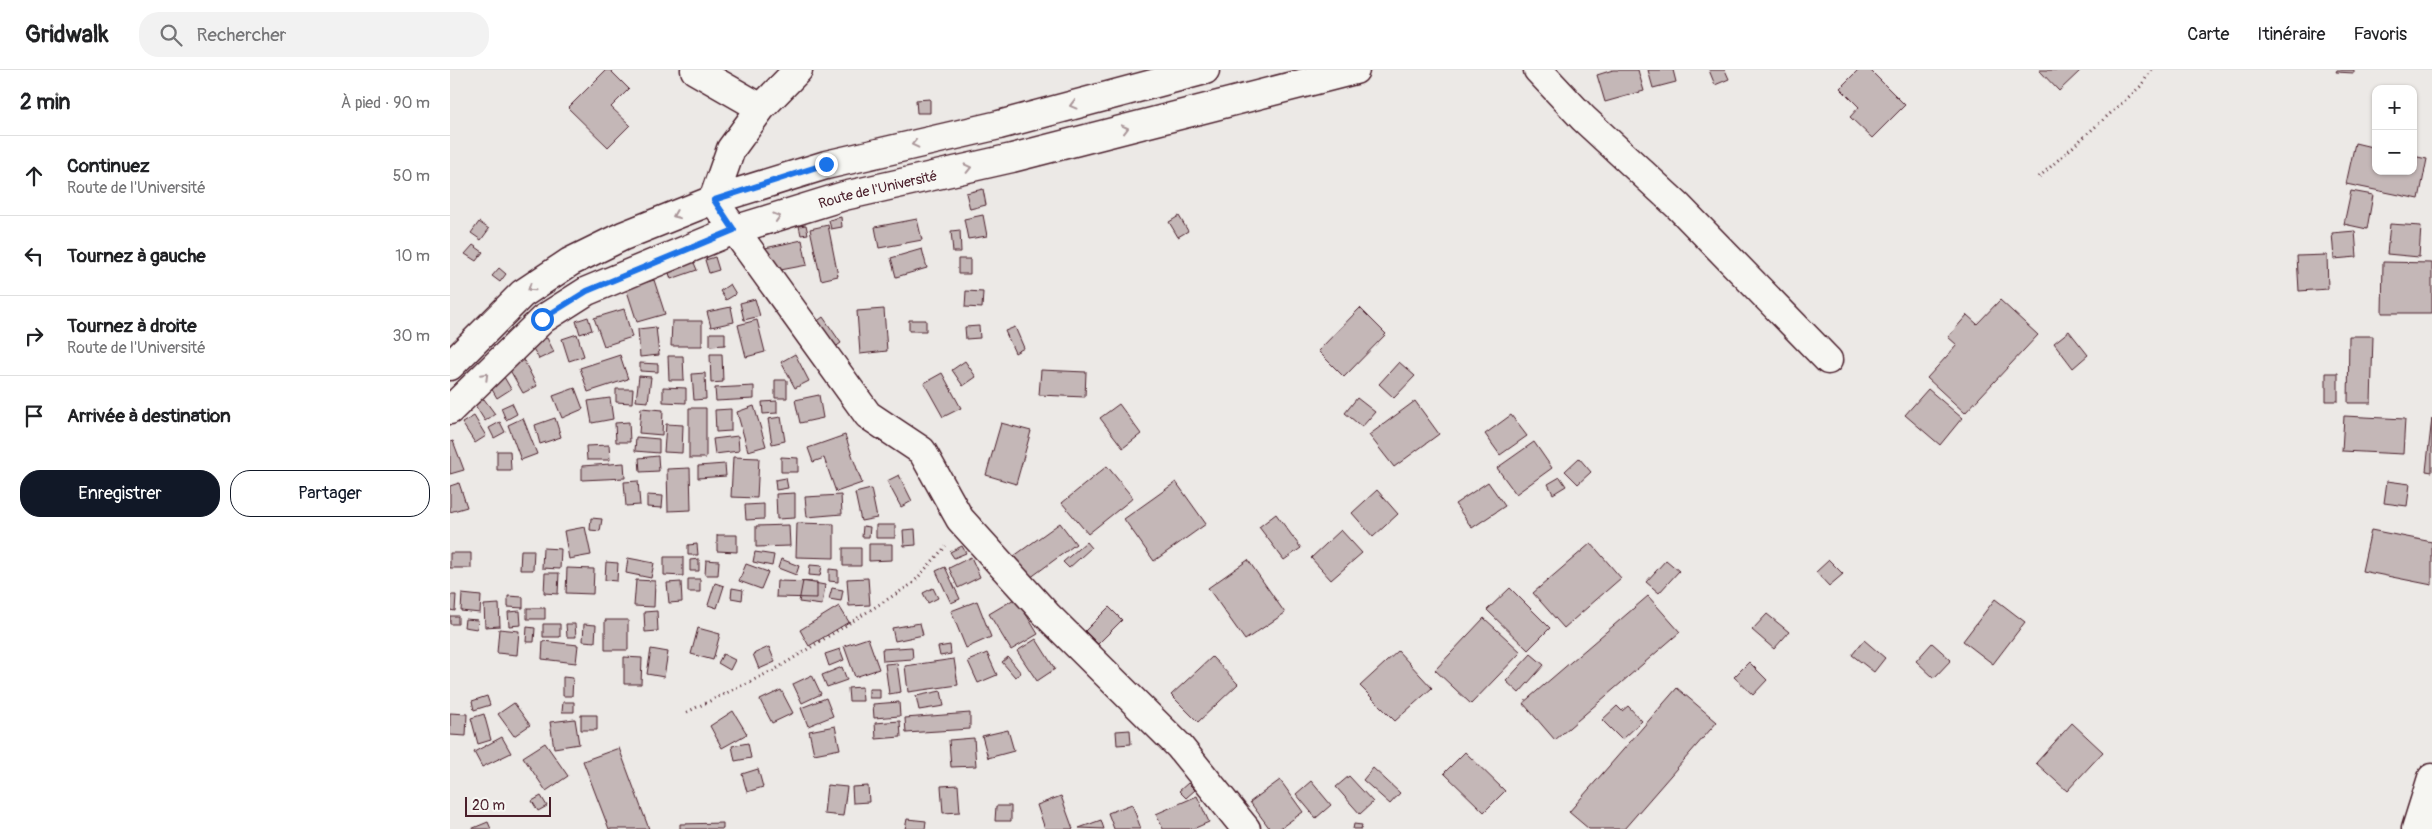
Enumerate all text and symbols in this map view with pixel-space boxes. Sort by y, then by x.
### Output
search box [139,12,489,57]
text: Gridwalk [25,20,109,49]
icon: search [157,21,185,49]
text: Rechercher [197,23,286,47]
text: Carte [2187,23,2229,46]
text: Itinéraire [2257,23,2325,46]
text: Favoris [2353,23,2407,46]
map controls [2372,85,2417,175]
button: + [2372,85,2417,130]
text: 2 min [20,89,70,116]
text: À pied · 90 m [341,93,430,113]
one-way arrow [1069,100,1078,110]
one-way arrow [1121,124,1129,134]
button: − [2372,130,2417,175]
one-way arrow [911,138,920,149]
route end [815,153,838,176]
text: Continuez [67,154,150,178]
icon: ahead [20,162,48,190]
one-way arrow [963,163,972,174]
text: 50 m [393,166,430,186]
street label: Route de l'Université [816,167,939,212]
text: Route de l'Université [67,178,206,198]
one-way arrow [672,209,681,219]
one-way arrow [772,212,780,222]
icon: left [20,242,48,270]
text: Tournez à gauche [67,244,206,268]
text: 10 m [395,246,430,266]
one-way arrow [528,282,537,291]
route start [531,308,554,331]
text: Tournez à droite [67,314,197,338]
icon: right [20,322,48,350]
text: 30 m [392,326,430,346]
text: Route de l'Université [67,338,206,358]
one-way arrow [479,373,488,382]
icon: arrive [20,402,48,430]
text: Arrivée à destination [67,404,231,428]
button: Enregistrer [20,470,220,517]
button: Partager [230,470,430,517]
scale bar [465,794,551,817]
text: 20 m [472,797,505,814]

